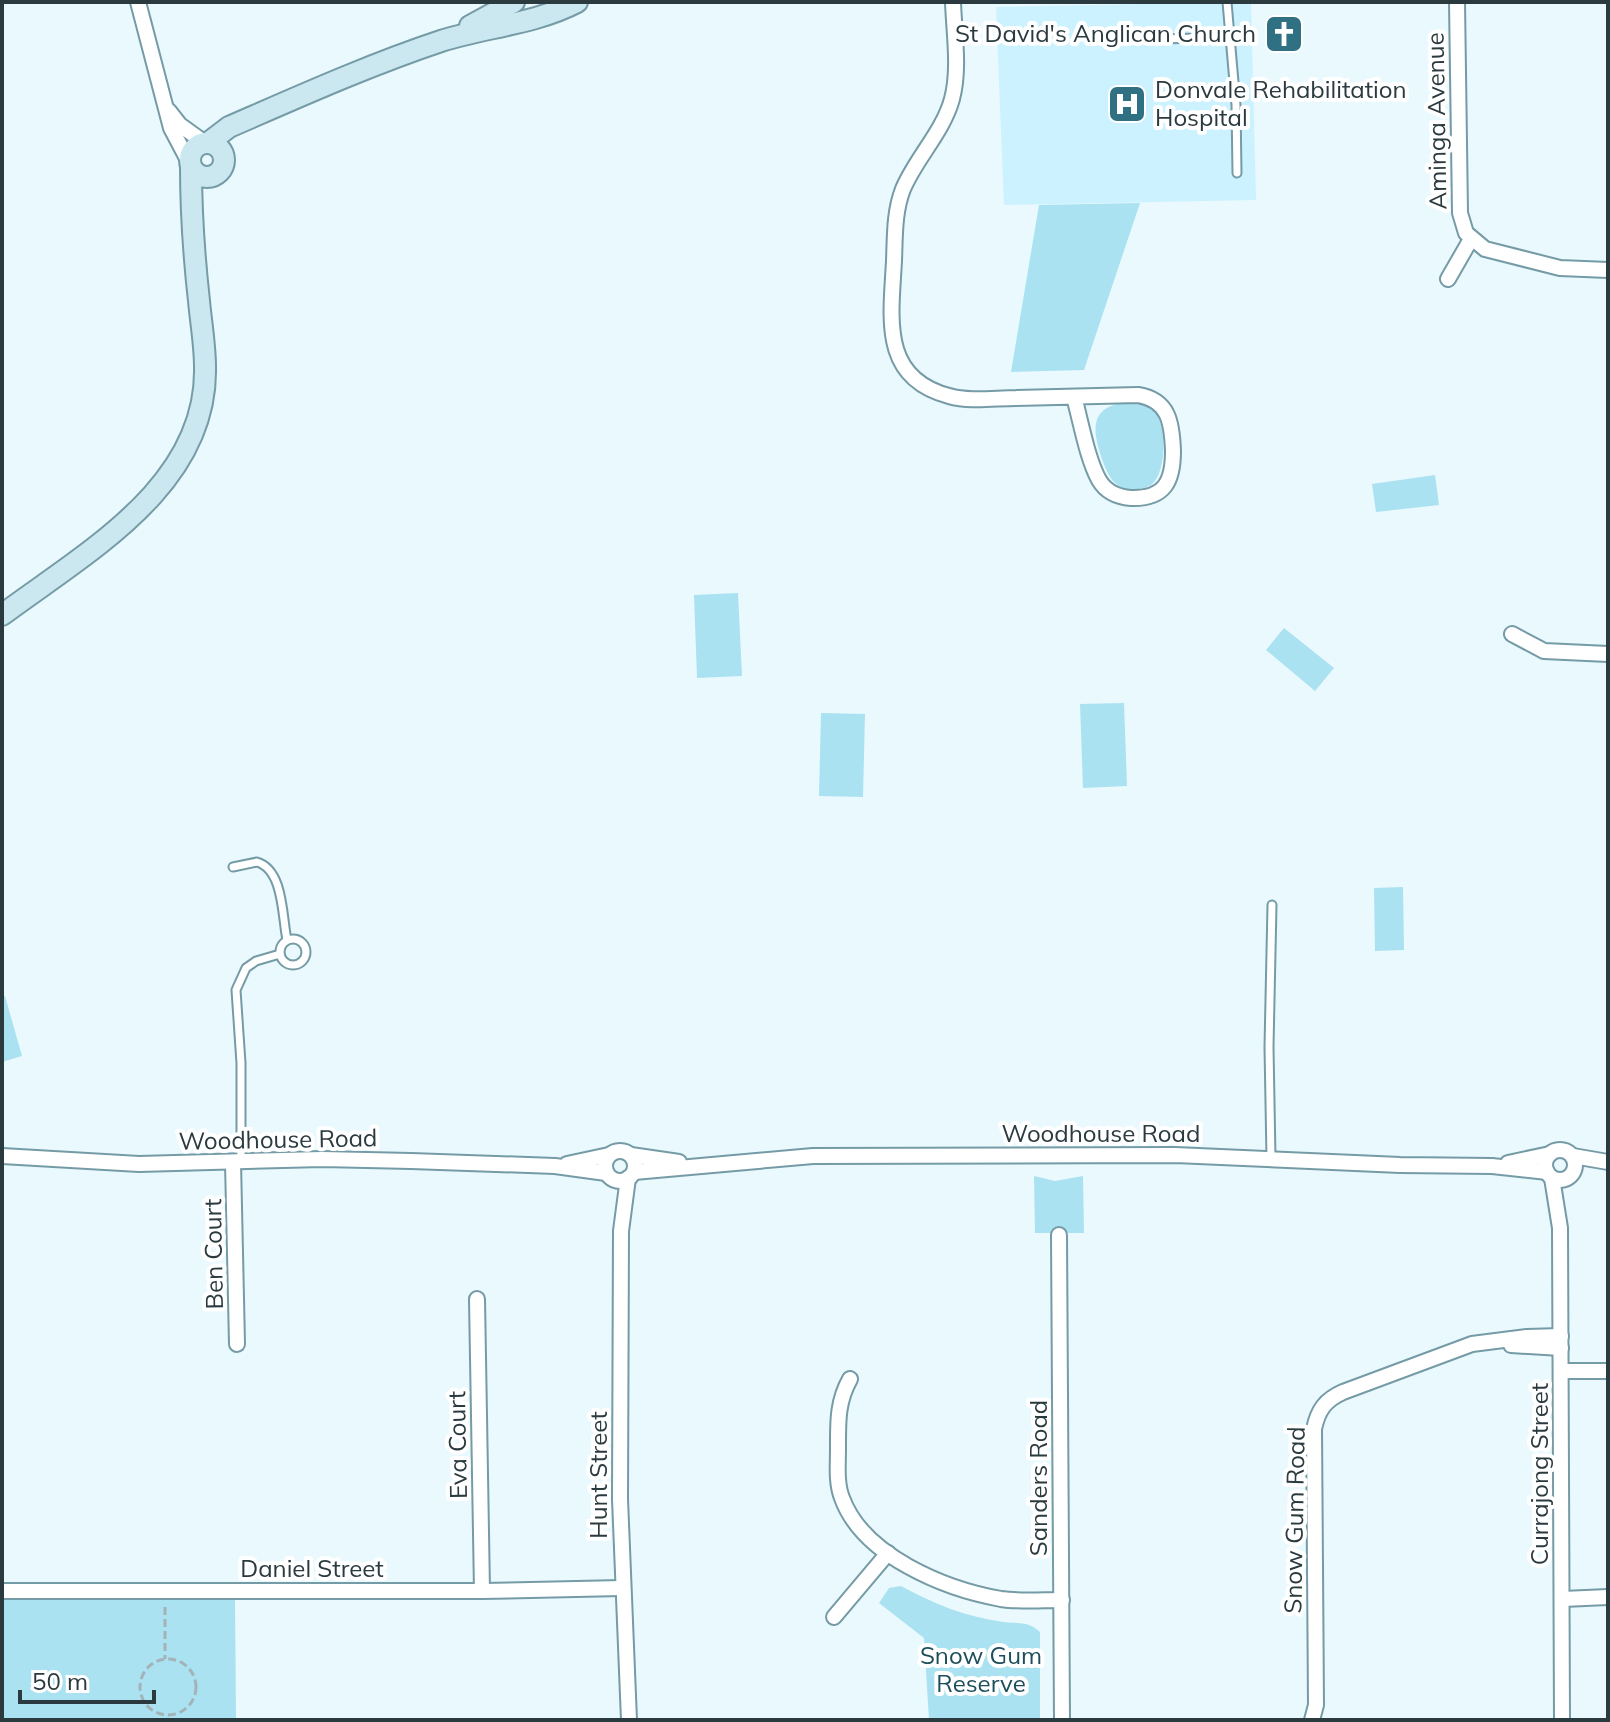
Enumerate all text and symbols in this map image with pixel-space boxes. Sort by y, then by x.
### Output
church icon: St David's Anglican Church [1263,13,1305,55]
place label: St David's Anglican Church [955,18,1256,48]
street label: Aminga Avenue [1419,32,1453,210]
place label: Donvale Rehabilitation Hospital [1155,74,1407,132]
hospital icon: Donvale Rehabilitation Hospital [1106,83,1148,125]
street label: Woodhouse Road [1002,1118,1200,1148]
street label: Woodhouse Road [178,1122,378,1156]
street label: Ben Court [197,1198,229,1310]
street label: Currajong Street [1524,1383,1554,1565]
street label: Eva Court [441,1391,473,1499]
street label: Sanders Road [1023,1400,1053,1556]
street label: Hunt Street [583,1411,613,1539]
street label: Snow Gum Road [1277,1426,1311,1614]
street label: Daniel Street [240,1553,384,1583]
park label: Snow Gum Reserve [920,1640,1042,1698]
scale bar [20,1654,154,1704]
text: 50 m [32,1666,88,1696]

